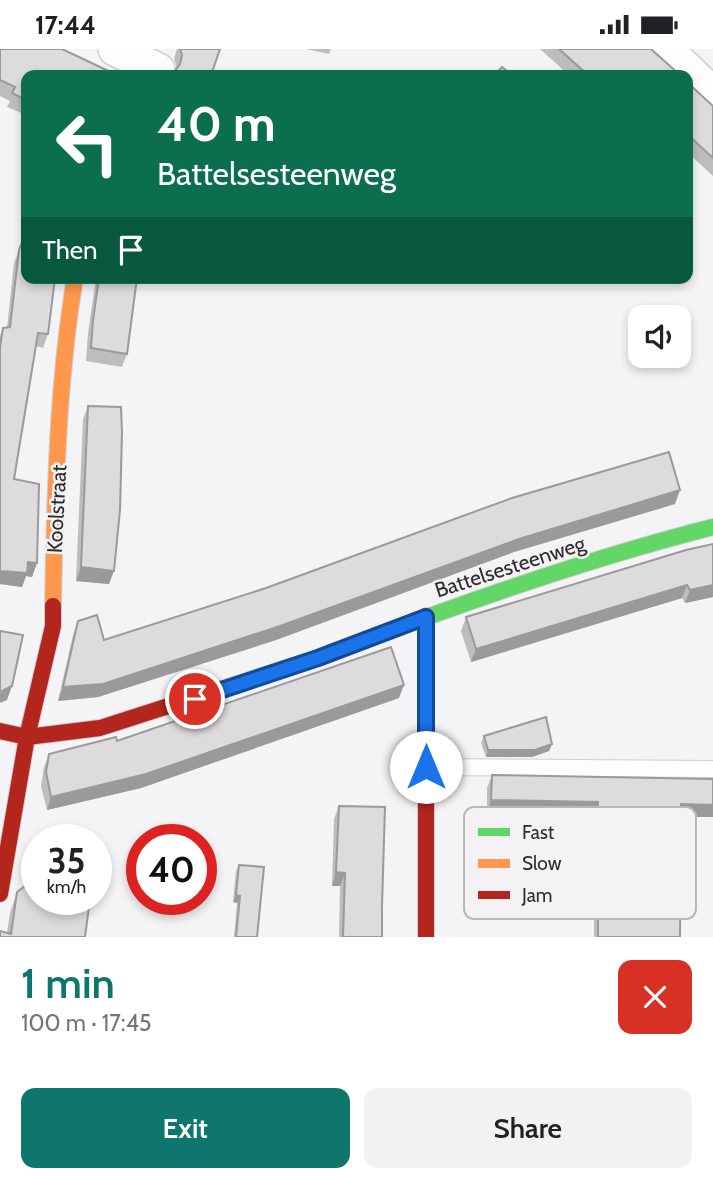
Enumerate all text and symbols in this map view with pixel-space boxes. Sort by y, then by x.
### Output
text: 17:44 [35,9,96,41]
text: 40 m [157,94,276,153]
icon: left [42,98,133,189]
text: Battelsesteenweg [157,154,396,193]
icon: arrive [112,231,150,269]
text: Then [42,234,98,266]
map controls [628,305,691,368]
button: sound [628,305,691,368]
street label: Koolstraat [42,464,71,554]
street label: Battelsesteenweg [431,530,589,603]
pin [165,669,225,729]
icon: arrive [176,680,214,718]
position arrow [389,730,463,804]
legend [464,807,696,919]
text: Fast [522,821,555,844]
speed limit sign: 40 [126,824,217,915]
text: 35 [48,839,85,882]
text: Slow [522,852,562,875]
text: km/h [47,876,86,898]
text: Jam [521,884,552,907]
text: 1 min [21,957,115,1009]
button: close [618,960,692,1034]
text: 100 m · 17:45 [21,1009,151,1037]
button: Exit [21,1088,350,1168]
button: Share [364,1088,692,1168]

